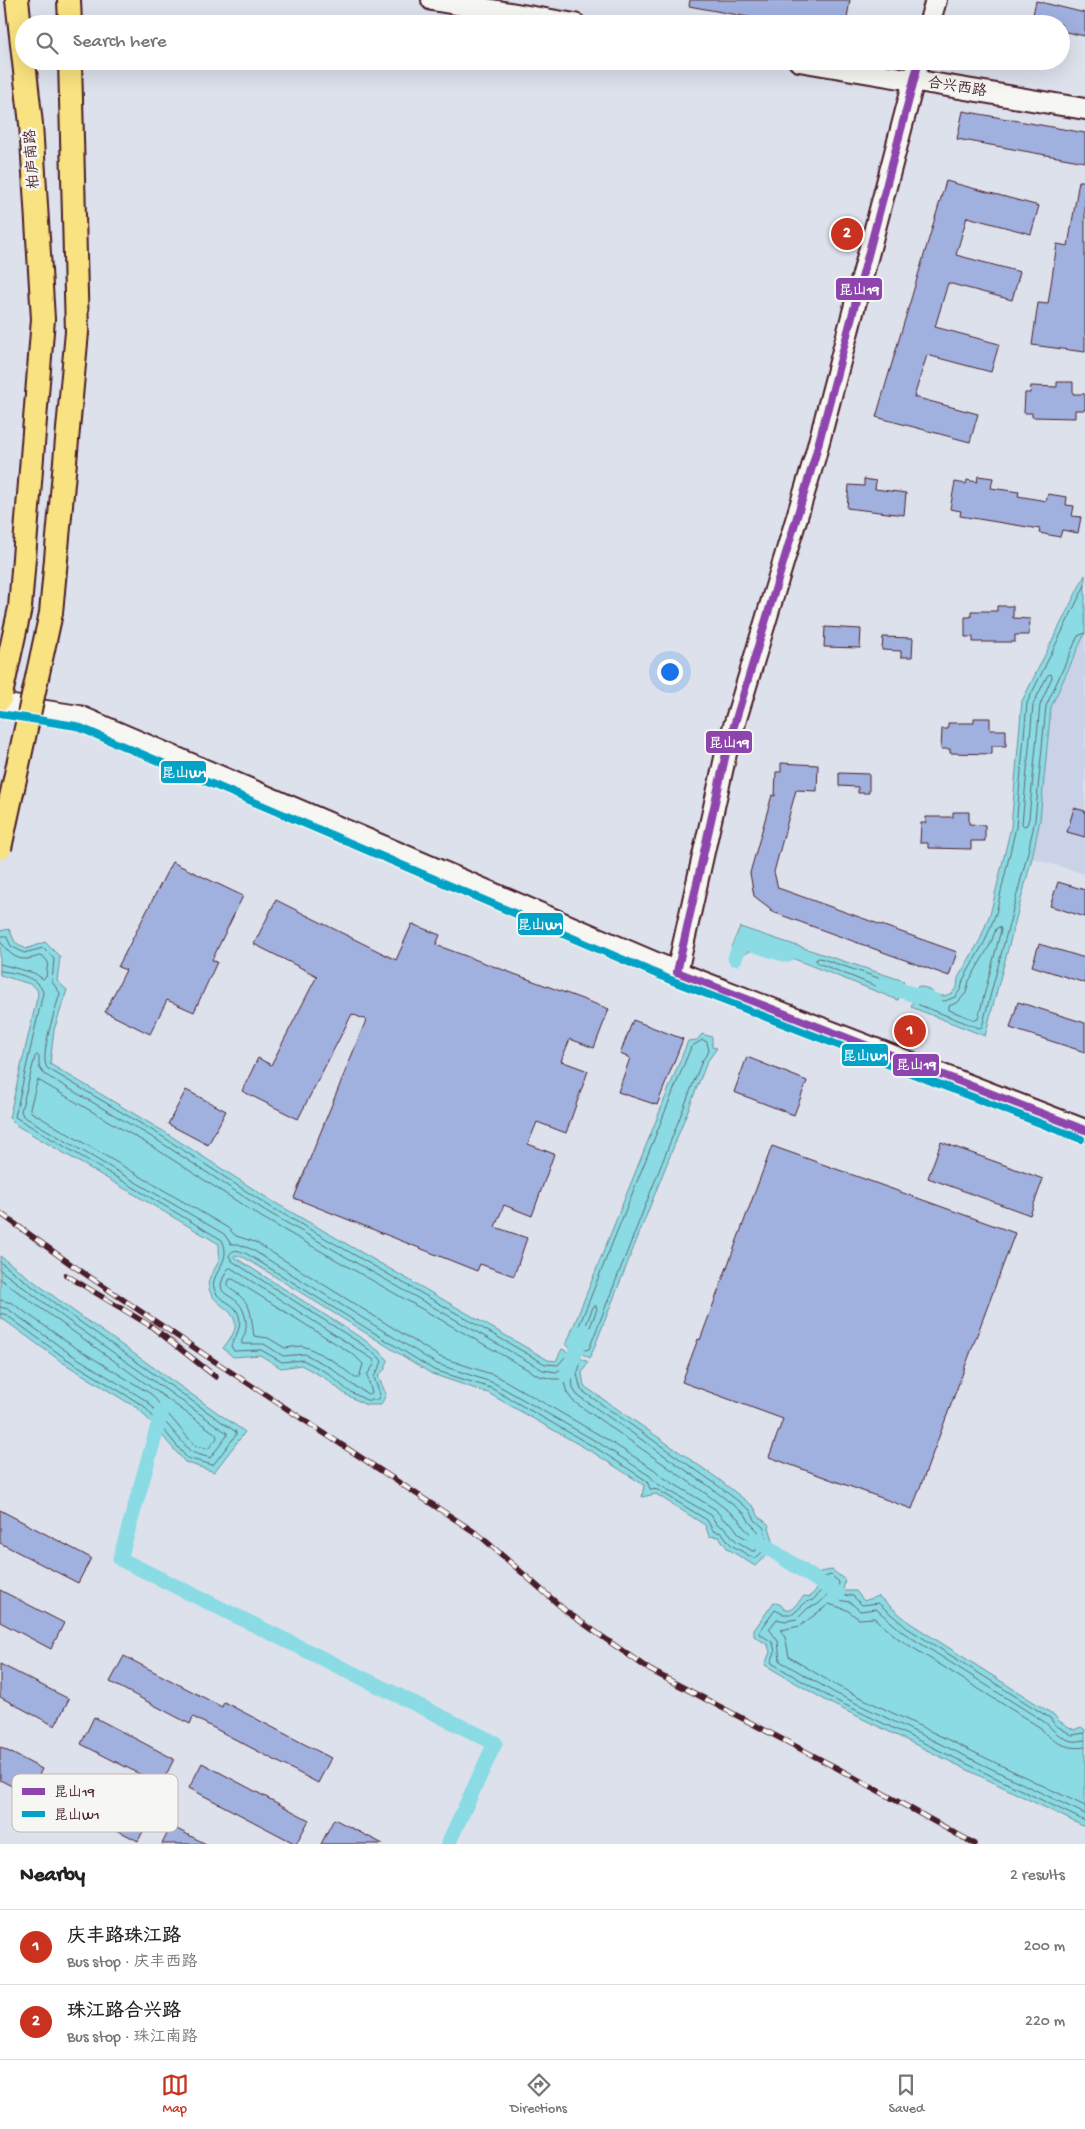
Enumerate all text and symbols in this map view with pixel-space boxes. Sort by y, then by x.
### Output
search box [15,15,1070,70]
icon: search [33,29,61,57]
text: Search here [73,31,167,54]
street label: 合兴西路 [926,74,988,102]
street label: 柏庐南路 [21,128,44,190]
pin: 2 [831,215,863,253]
line badge: 昆山19 [835,277,883,301]
text: 昆山19 [839,283,879,300]
your location [657,659,683,685]
line badge: 昆山19 [705,730,753,754]
text: 昆山19 [709,736,749,753]
line badge: 昆山W1 [160,760,207,784]
text: 昆山W1 [161,766,207,783]
line badge: 昆山W1 [517,912,564,936]
text: 昆山W1 [517,918,563,935]
pin: 1 [894,1012,926,1050]
line badge: 昆山W1 [841,1043,889,1067]
text: 昆山W1 [842,1049,888,1066]
line badge: 昆山19 [892,1053,940,1077]
text: 昆山19 [896,1058,936,1075]
legend [12,1774,178,1832]
text: 昆山19 [54,1785,95,1802]
text: 昆山W1 [54,1808,100,1825]
text: Nearby [20,1864,85,1889]
text: 2 results [1010,1867,1065,1886]
text: 庆丰路珠江路 [67,1926,181,1949]
text: 1 [33,1938,39,1957]
text: 200 m [1024,1938,1065,1957]
text: Bus stop · 庆丰西路 [67,1954,198,1973]
text: 珠江路合兴路 [67,2001,181,2024]
text: 2 [32,2013,40,2032]
text: 220 m [1025,2013,1065,2032]
text: Bus stop · 珠江南路 [67,2029,198,2048]
tab: Map [161,2071,189,2118]
tab: Directions [510,2071,567,2118]
tab: Saved [888,2071,924,2118]

